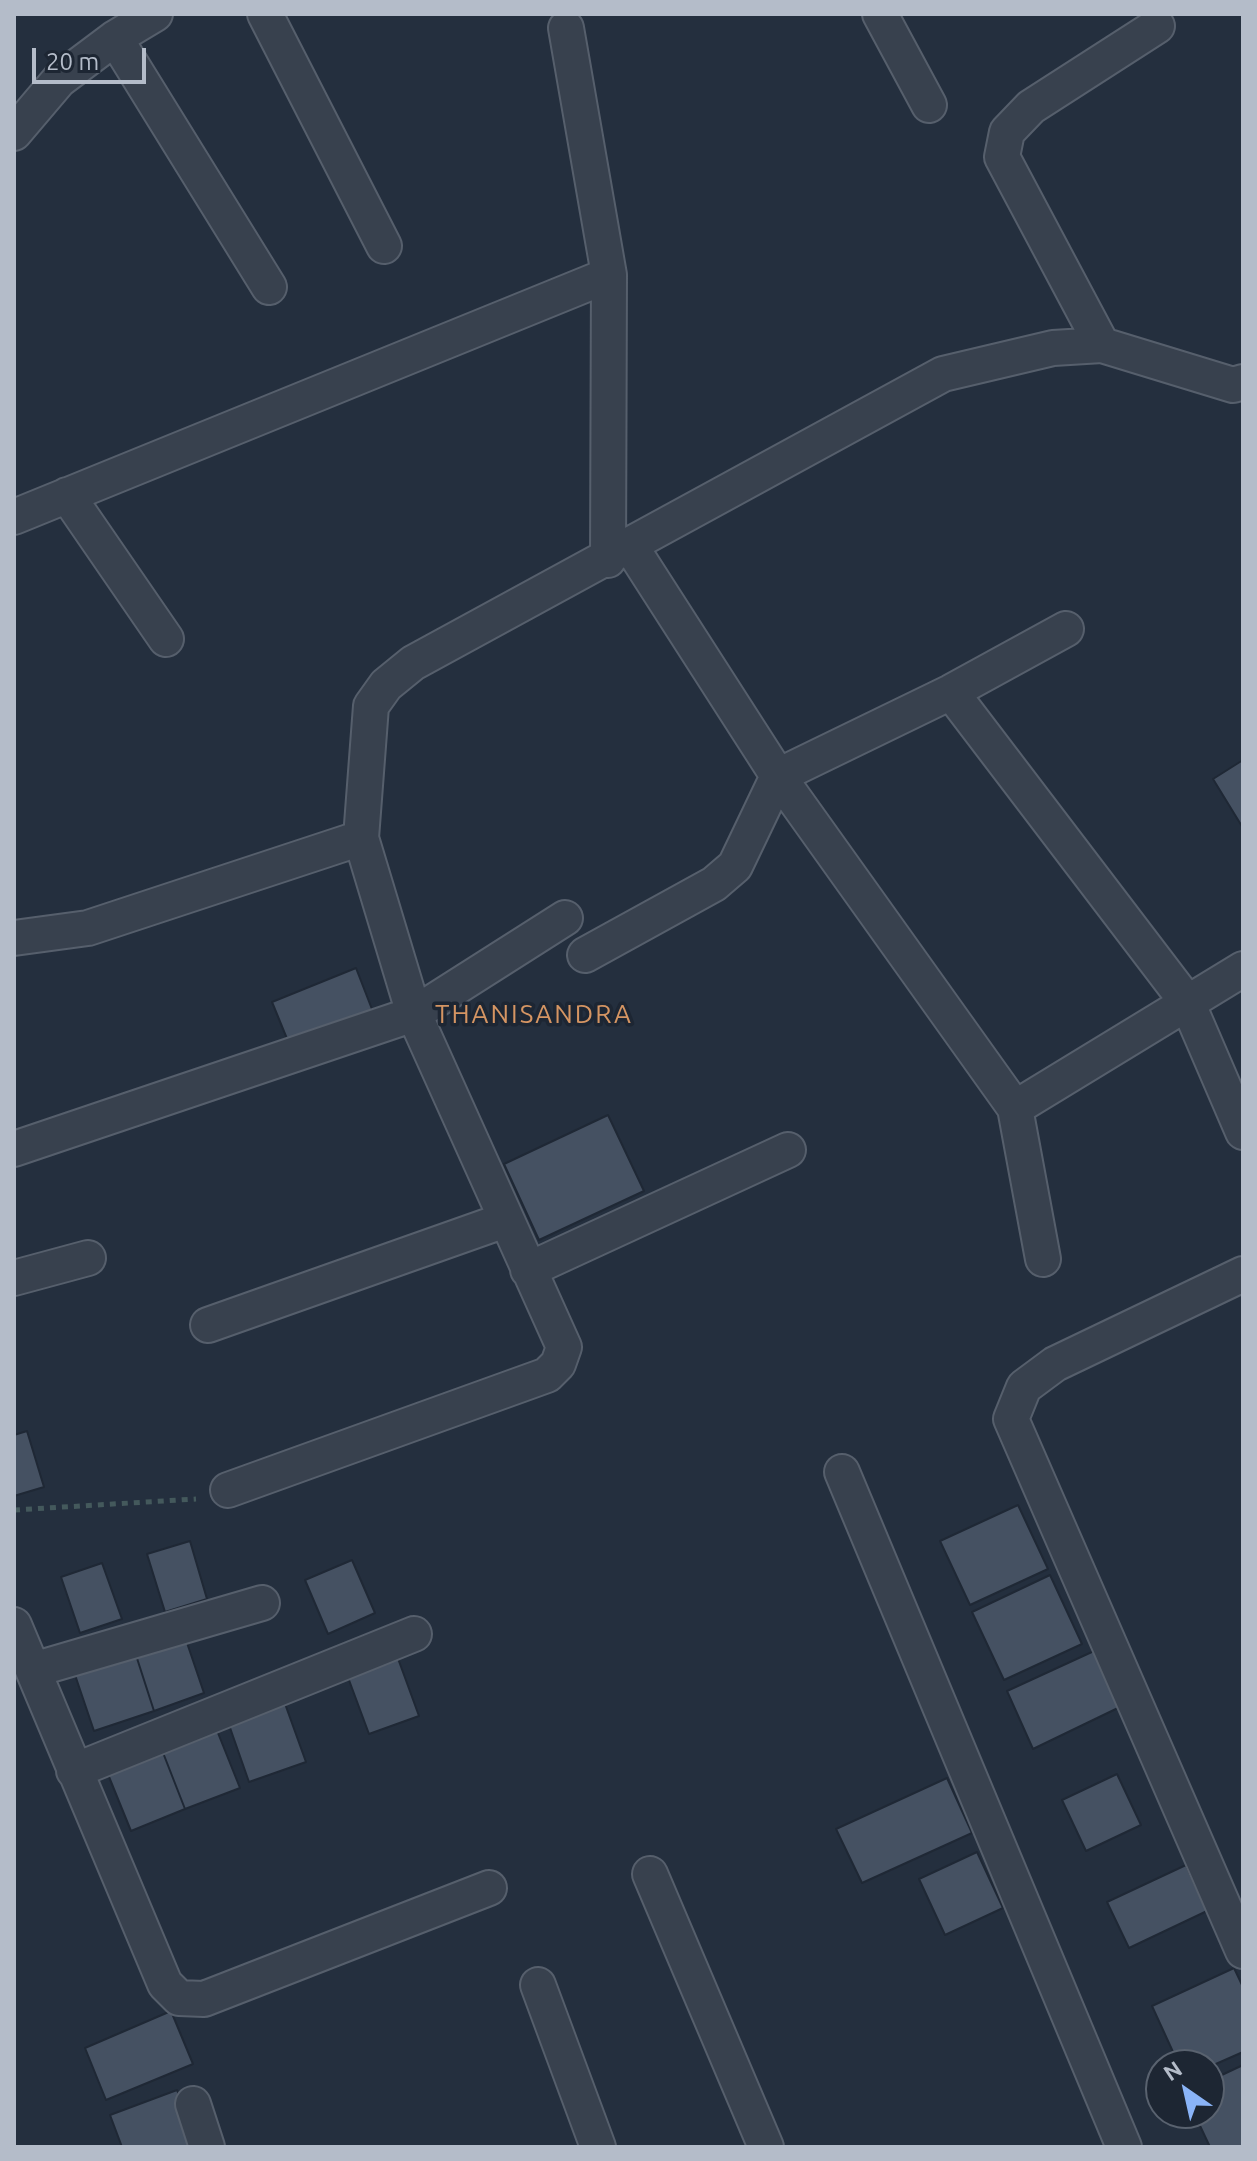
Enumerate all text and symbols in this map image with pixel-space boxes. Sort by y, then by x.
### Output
scale bar [36,32,150,82]
text: 20 m [46,48,99,75]
district label: THANISANDRA [435,998,633,1030]
north arrow [1145,2049,1225,2129]
text: N [1159,2055,1186,2085]

